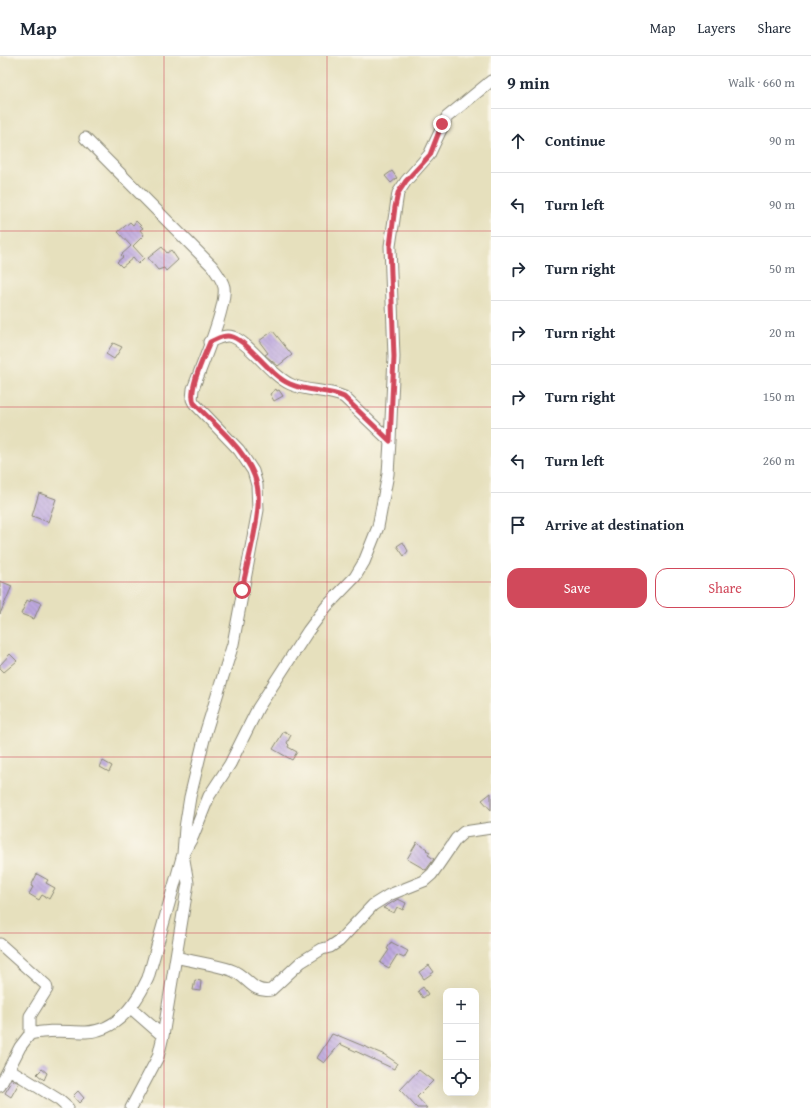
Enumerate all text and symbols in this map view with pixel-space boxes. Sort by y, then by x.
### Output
text: Map [20,14,57,42]
text: Map [650,18,676,38]
text: Layers [698,18,736,38]
text: Share [758,18,791,38]
text: 9 min [507,70,549,95]
text: Walk · 660 m [728,73,795,92]
route end [433,115,451,133]
icon: ahead [507,130,529,152]
text: Continue [545,130,606,151]
text: 90 m [769,131,795,150]
icon: left [507,194,529,216]
text: Turn left [545,194,604,215]
text: 90 m [769,195,795,214]
icon: right [507,258,529,280]
text: Turn right [545,258,616,279]
text: 50 m [769,259,795,278]
icon: right [507,322,529,344]
text: Turn right [545,322,616,343]
text: 20 m [769,323,795,342]
icon: right [507,386,529,408]
text: Turn right [545,386,616,407]
text: 150 m [763,387,795,406]
icon: left [507,450,529,472]
text: Turn left [545,450,604,471]
text: 260 m [763,451,795,470]
icon: arrive [507,514,529,536]
text: Arrive at destination [545,514,684,535]
button: Save [507,568,647,608]
button: Share [655,568,795,608]
route start [233,581,251,599]
map controls [443,988,479,1096]
button: + [443,988,479,1024]
button: − [443,1024,479,1060]
button: locate [443,1060,479,1096]

